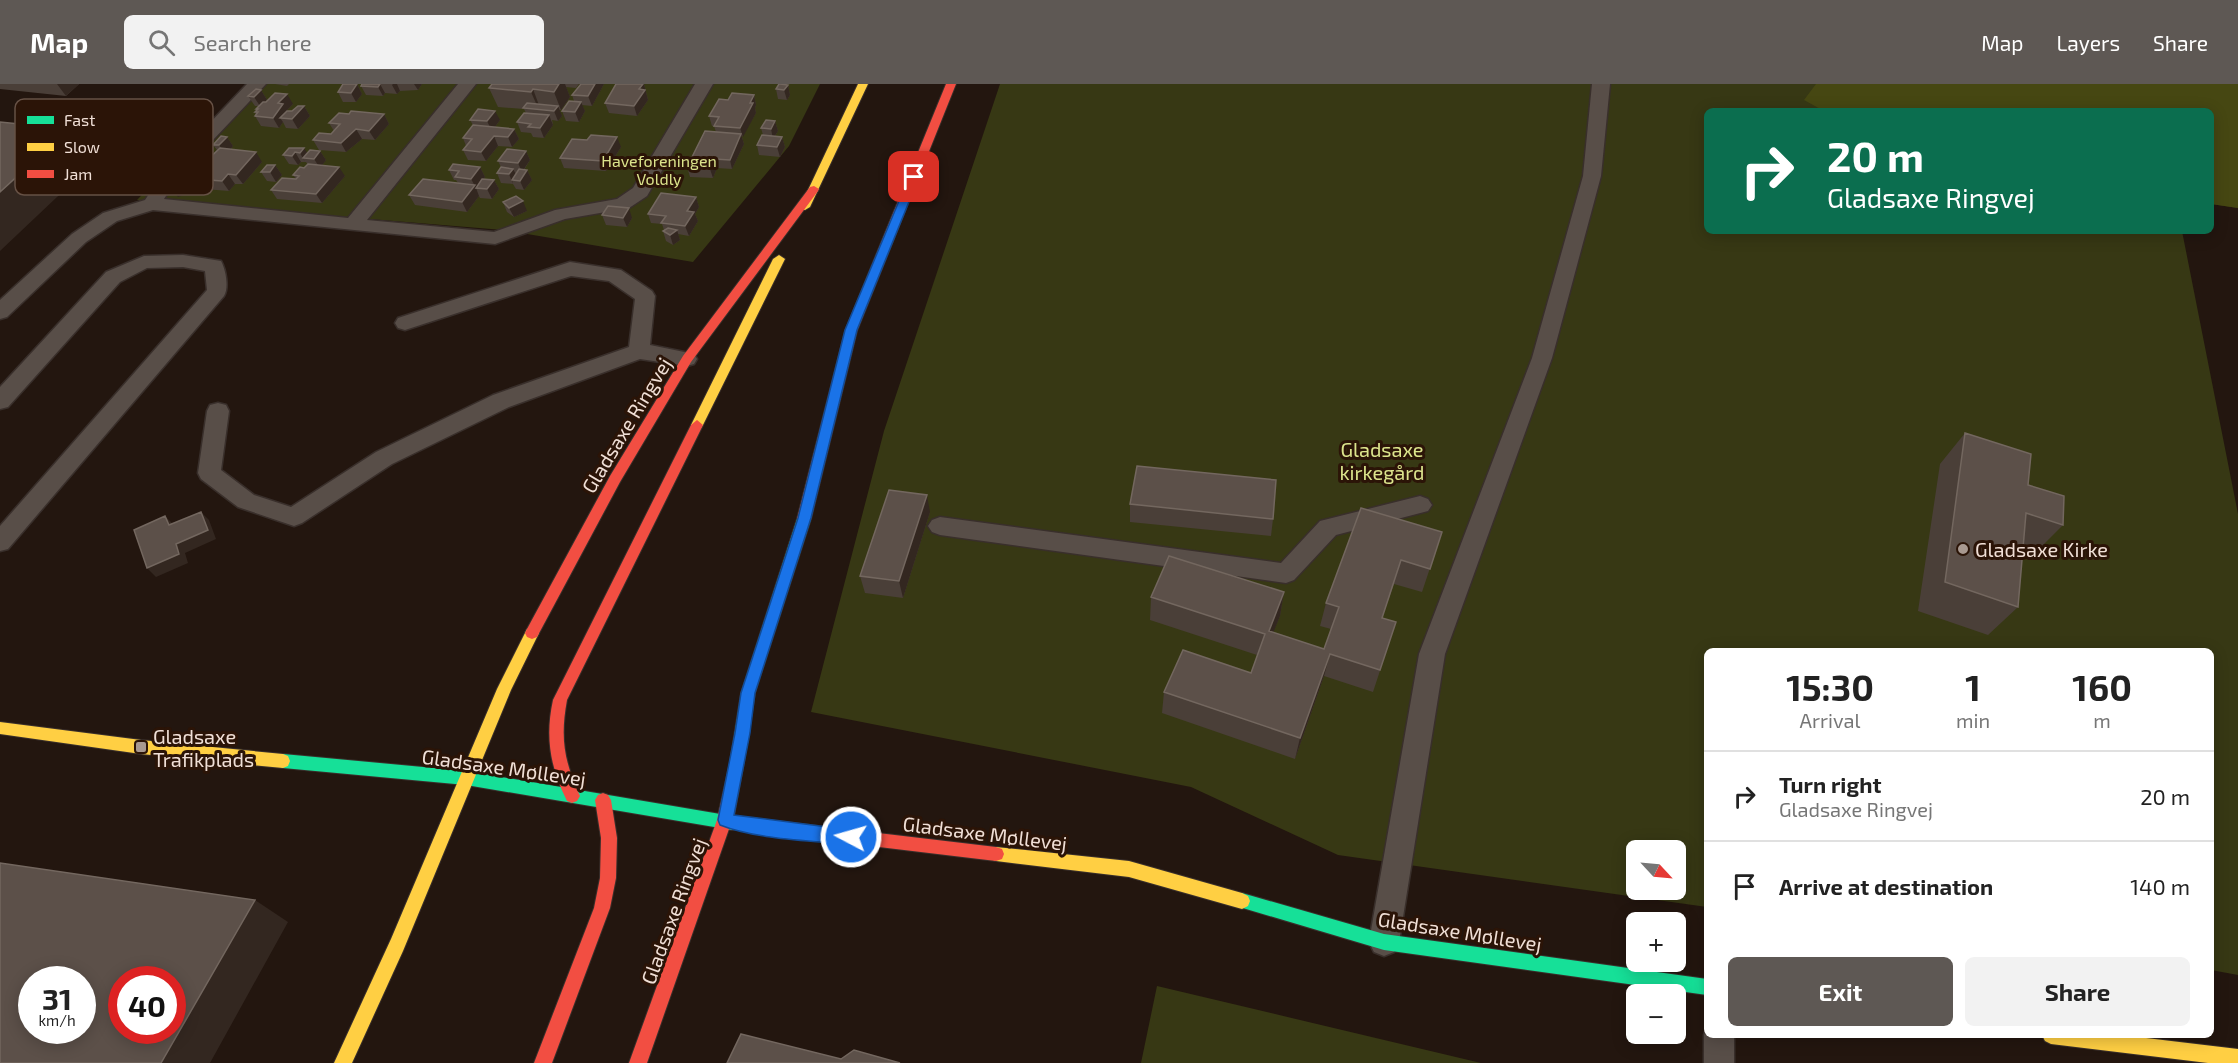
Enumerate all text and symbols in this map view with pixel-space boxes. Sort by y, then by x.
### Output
search box [124,15,544,69]
text: Map [30,25,88,59]
icon: search [145,26,178,59]
text: Search here [193,29,312,55]
text: Map [1981,30,2023,55]
text: Layers [2056,30,2120,55]
text: Share [2153,30,2208,55]
legend [15,99,213,195]
text: Fast [64,110,95,129]
text: 20 m [1827,130,1924,180]
icon: right [1728,132,1806,210]
text: Slow [64,137,100,156]
park label: Haveforeningen Voldly [601,151,717,188]
pin [888,151,939,202]
icon: arrive [897,160,930,193]
text: Jam [64,164,92,183]
text: Gladsaxe Ringvej [1827,181,2035,213]
street label: Gladsaxe Ringvej [576,353,676,497]
park label: Gladsaxe kirkegård [1339,437,1425,484]
place label: Gladsaxe Kirke [1975,537,2108,561]
marker: Gladsaxe Kirke [1956,542,1970,556]
text: 15:30 [1786,665,1874,708]
text: 1 [1965,665,1981,708]
text: 160 [2072,665,2132,708]
text: Arrival [1800,708,1860,732]
text: min [1956,708,1990,732]
text: m [2093,708,2111,732]
place label: Gladsaxe Trafikplads [153,724,254,771]
marker: Gladsaxe Trafikplads [134,740,148,754]
street label: Gladsaxe Møllevej [420,744,588,790]
text: Turn right [1779,771,1881,797]
icon: right [1728,780,1761,813]
text: 20 m [2140,783,2190,809]
text: Gladsaxe Ringvej [1779,797,1933,821]
position arrow [819,805,883,869]
street label: Gladsaxe Møllevej [901,811,1069,855]
street label: Gladsaxe Ringvej [635,835,711,987]
north arrow [1626,840,1686,900]
map controls [1626,840,1686,1044]
icon: arrive [1728,870,1761,903]
text: Arrive at destination [1779,873,1993,899]
text: 140 m [2130,873,2190,899]
street label: Gladsaxe Møllevej [1376,906,1544,956]
button: + [1626,912,1686,972]
button: Exit [1728,957,1953,1026]
button: Share [1965,957,2190,1026]
speed limit sign: 40 [108,966,186,1044]
text: 31 [42,980,72,1016]
button: − [1626,984,1686,1044]
text: km/h [38,1011,76,1029]

